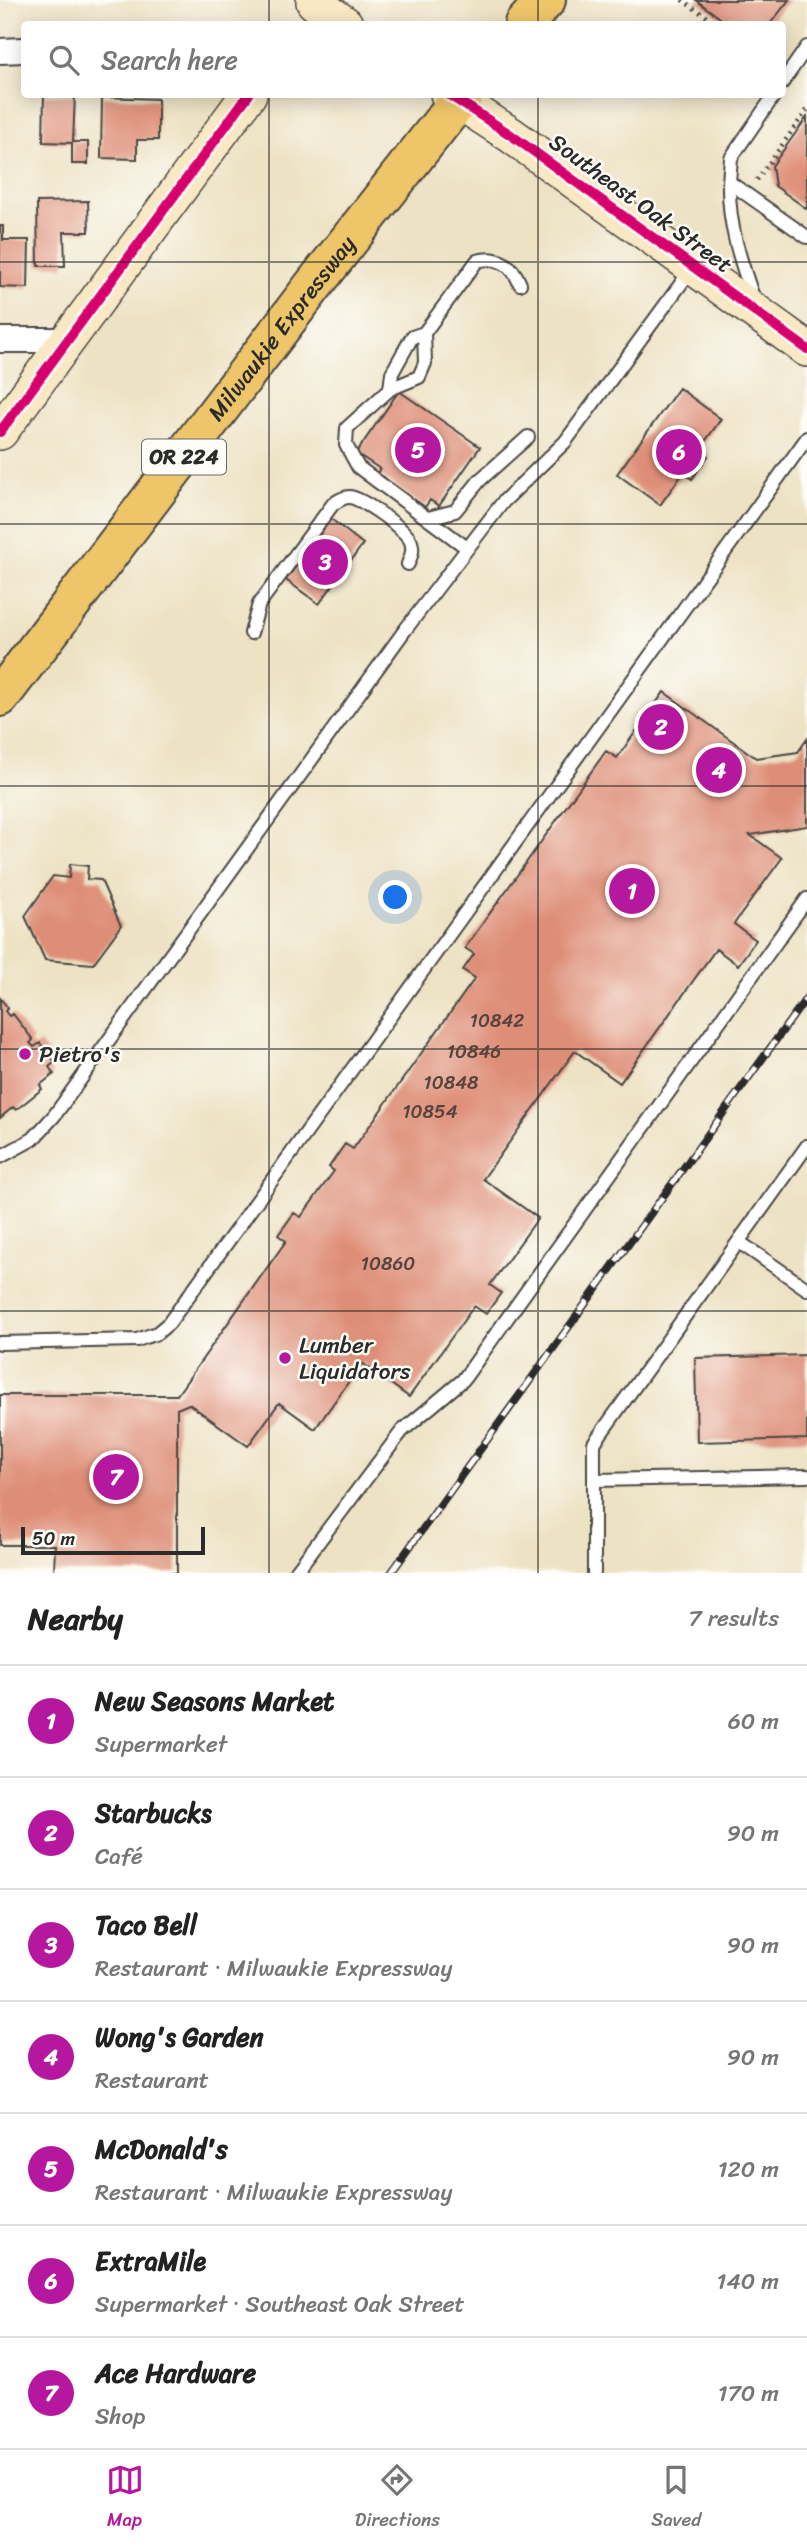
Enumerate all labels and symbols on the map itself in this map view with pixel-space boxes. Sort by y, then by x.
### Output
street label: Southeast Oak Street [540,122,742,284]
street label: Milwaukie Expressway [197,226,367,430]
pin: 5 [395,424,441,476]
pin: 6 [656,426,702,478]
road number: OR 224 [142,440,226,475]
pin: 3 [302,536,348,588]
pin: 2 [638,701,684,753]
pin: 4 [696,744,742,796]
pin: 1 [609,865,655,917]
your location [378,880,412,914]
house number: 10842 [470,1004,524,1037]
place label: Pietro's [39,1034,121,1075]
house number: 10846 [447,1035,501,1068]
marker: Pietro's [17,1046,33,1062]
house number: 10848 [424,1066,479,1099]
house number: 10854 [402,1095,458,1128]
house number: 10860 [361,1247,415,1280]
place label: Lumber Liquidators [299,1325,411,1392]
marker: Lumber Liquidators [277,1350,293,1366]
pin: 7 [93,1451,139,1503]
scale bar [21,1524,205,1556]

